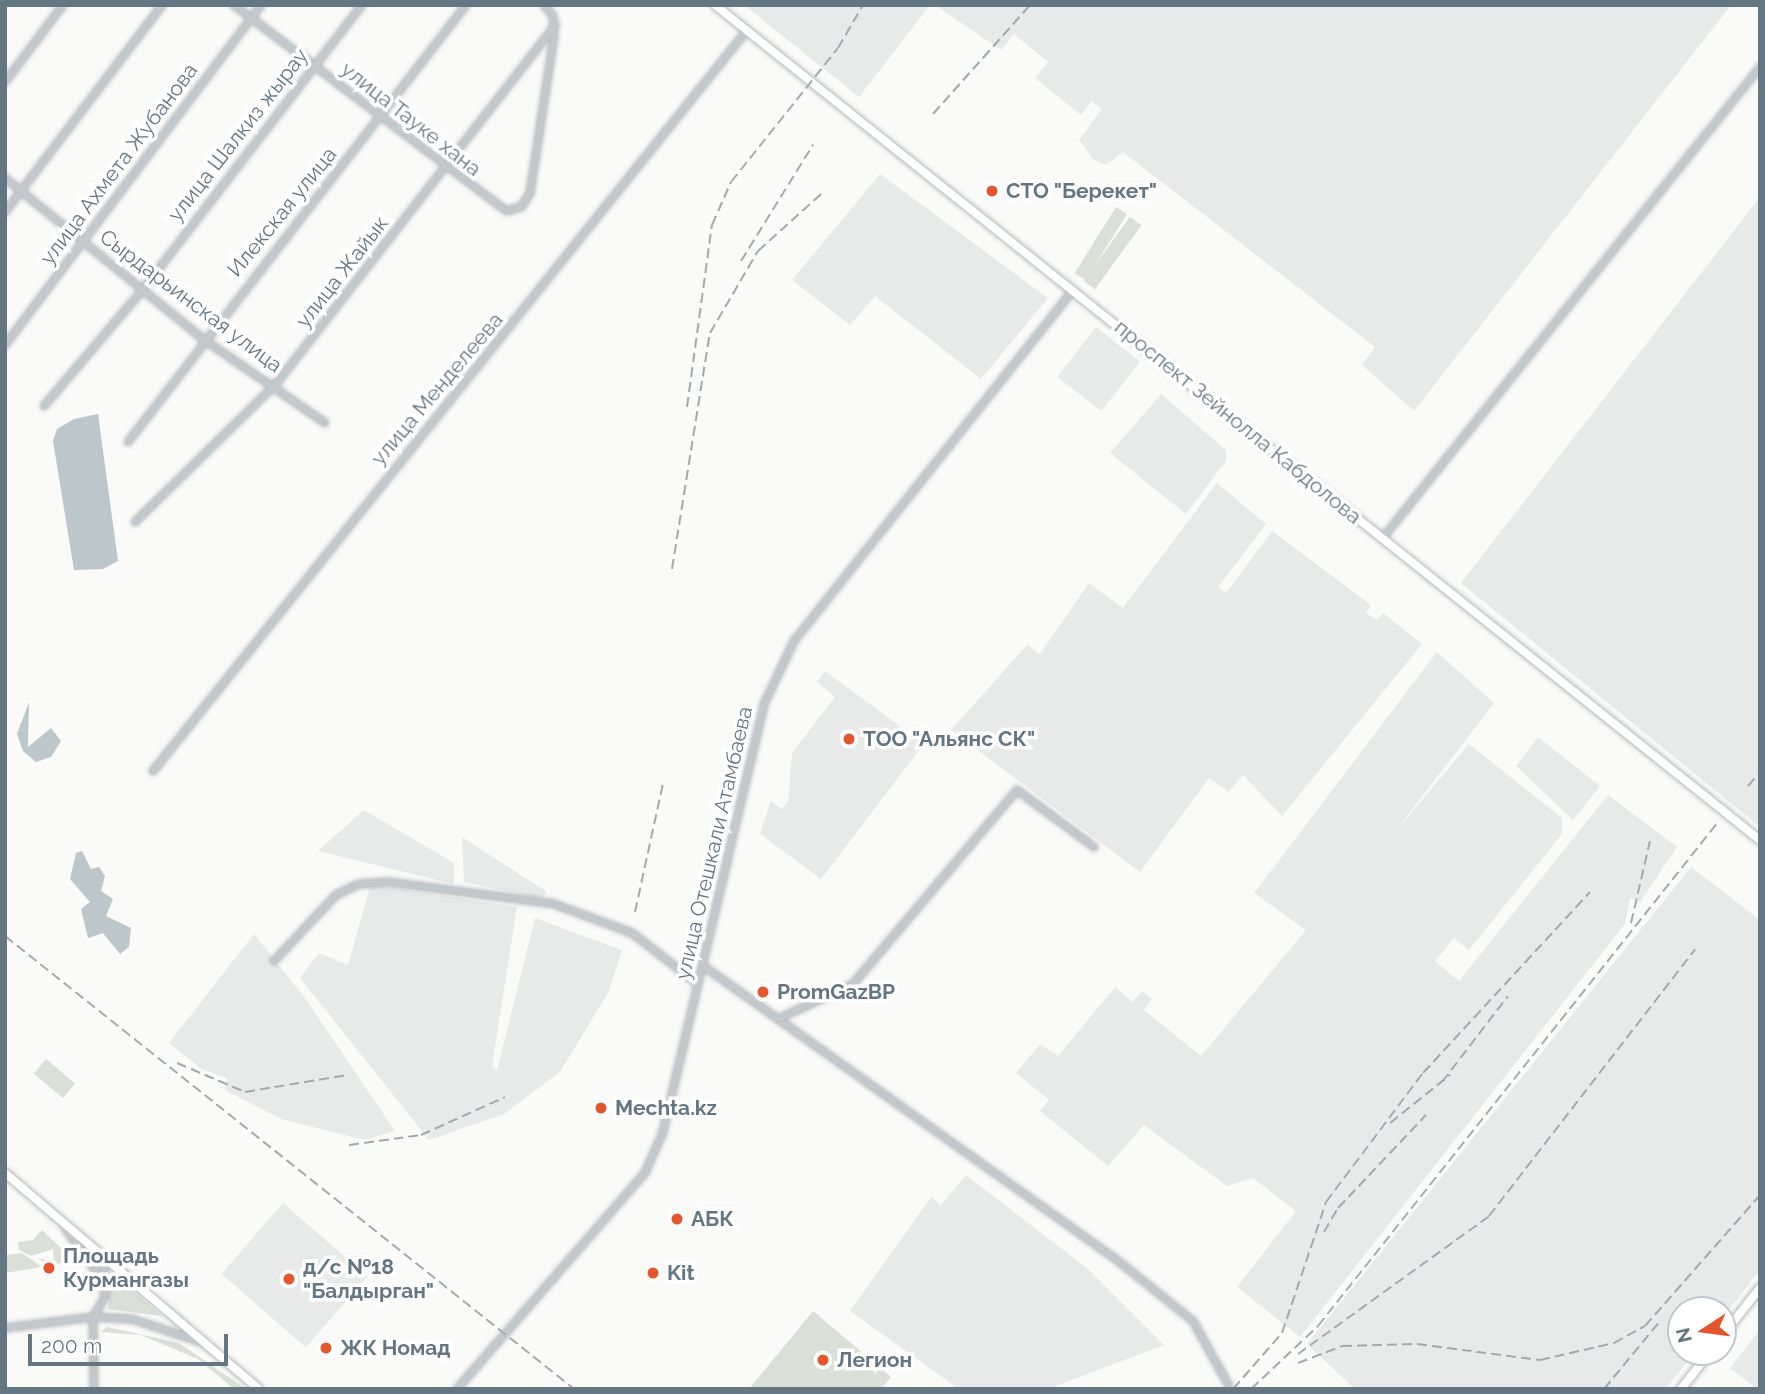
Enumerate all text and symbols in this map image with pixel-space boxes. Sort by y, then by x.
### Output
street label: улица Шалкиз жырау [163,43,313,227]
street label: улица Тауке хана [336,56,486,182]
street label: улица Ахмета Жубанова [35,58,203,270]
street label: Илекская улица [222,142,342,282]
place label: СТО "Берекет" [1006,178,1157,204]
marker: СТО "Берекет" [984,183,1000,199]
street label: улица Жайык [291,211,393,333]
street label: Сырдарьинская улица [95,224,287,378]
street label: улица Менделеева [366,308,508,470]
street label: проспект Зейнолла Кабдолова [1110,315,1366,529]
street label: улица Отешкали Атамбаева [670,704,758,982]
place label: ТОО "Альянс СК" [863,726,1036,752]
marker: ТОО "Альянс СК" [841,731,857,747]
place label: PromGazBP [777,979,895,1005]
marker: PromGazBP [755,984,771,1000]
place label: Mechta.kz [615,1095,717,1121]
marker: Mechta.kz [593,1100,609,1116]
place label: АБК [691,1206,734,1232]
marker: АБК [669,1211,685,1227]
place label: Площадь Курмангазы [63,1243,189,1293]
place label: д/с №18 "Балдырган" [303,1254,434,1304]
marker: Площадь Курмангазы [41,1260,57,1276]
place label: Kit [667,1260,694,1286]
marker: Kit [645,1265,661,1281]
marker: д/с №18 "Балдырган" [281,1271,297,1287]
north arrow [1667,1296,1737,1366]
scale bar [32,1320,231,1364]
text: N [1671,1326,1696,1345]
text: 200 m [41,1333,102,1358]
place label: ЖК Номад [340,1335,451,1361]
marker: ЖК Номад [318,1340,334,1356]
place label: Легион [837,1347,912,1373]
marker: Легион [815,1352,831,1368]

